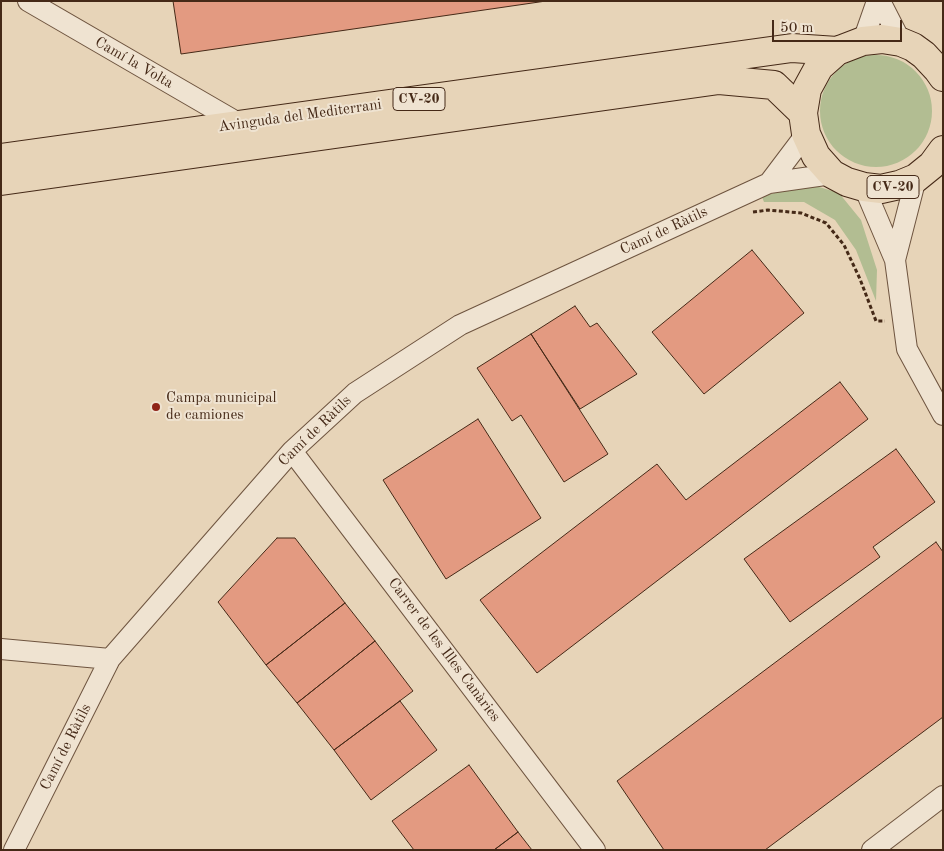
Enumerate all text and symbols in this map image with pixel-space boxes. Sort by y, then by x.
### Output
scale bar [774,10,904,42]
text: 50 m [780,21,814,36]
street label: Camí la Volta [92,33,176,93]
road number: CV-20 [393,88,445,110]
street label: Avinguda del Mediterrani [217,96,383,136]
road number: CV-20 [867,176,919,198]
street label: Camí de Ràtils [617,203,711,259]
place label: Campa municipal de camiones [166,389,277,424]
street label: Camí de Ràtils [275,392,355,470]
marker: Campa municipal de camiones [150,401,162,413]
street label: Carrer de les Illes Canàries [384,574,504,726]
street label: Camí de Ràtils [37,701,95,793]

